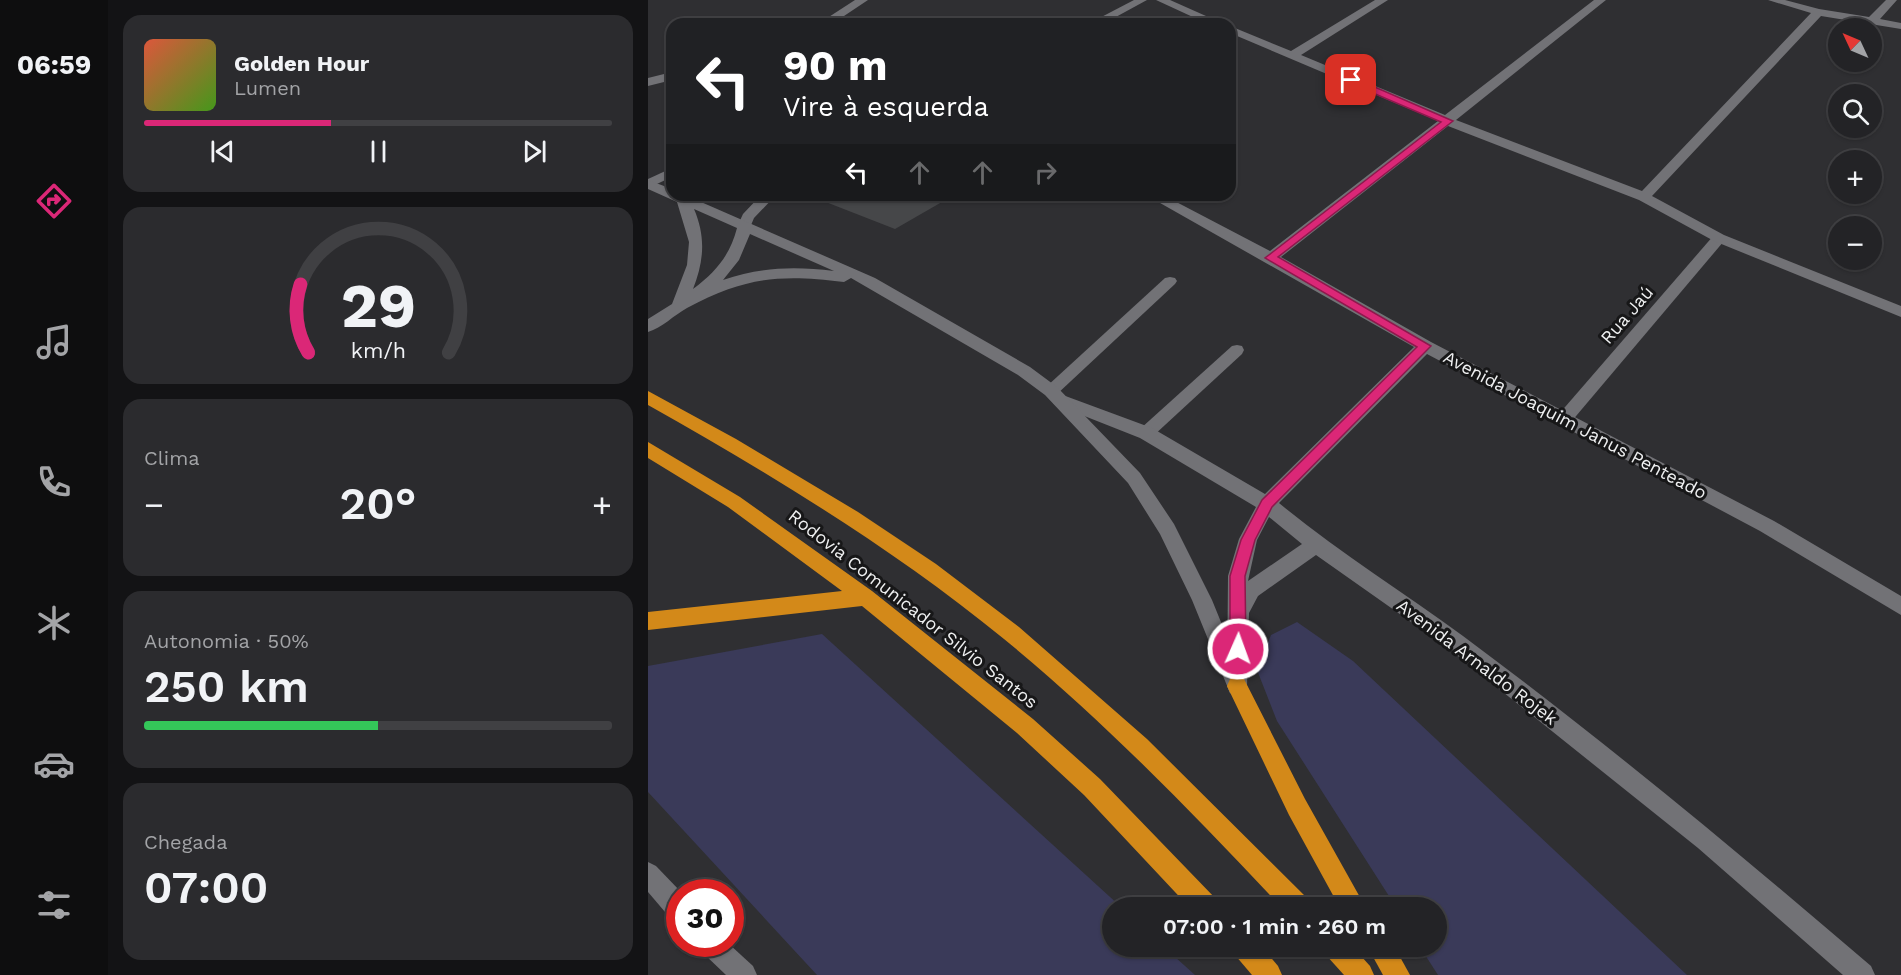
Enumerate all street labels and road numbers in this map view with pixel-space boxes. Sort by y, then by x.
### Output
street label: Rua Jaú [1596,282,1657,348]
street label: Avenida Joaquim Janus Penteado [1440,346,1710,503]
street label: Rodovia Comunicador Silvio Santos [785,505,1042,712]
street label: Avenida Arnaldo Rojek [1393,594,1562,729]

